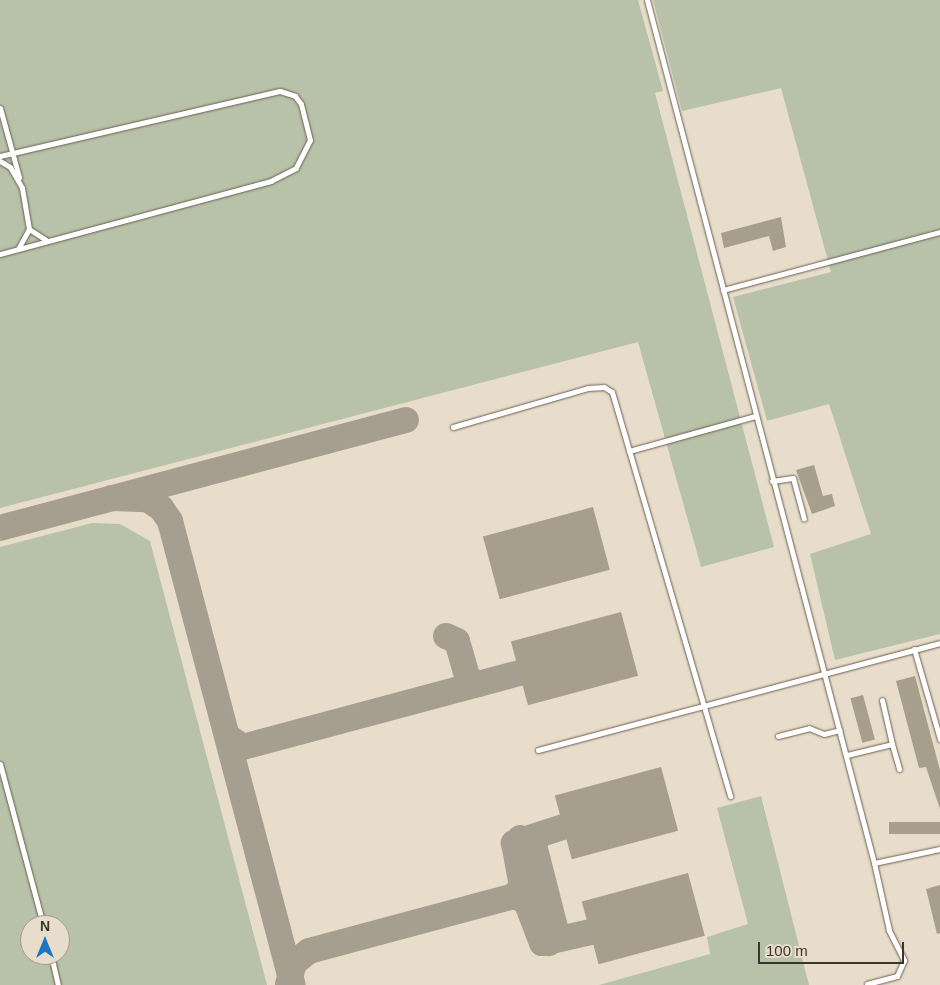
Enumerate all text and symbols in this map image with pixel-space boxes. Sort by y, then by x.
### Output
north arrow [20,915,70,965]
text: N [40,918,50,934]
scale bar [760,932,906,964]
text: 100 m [766,942,808,959]

